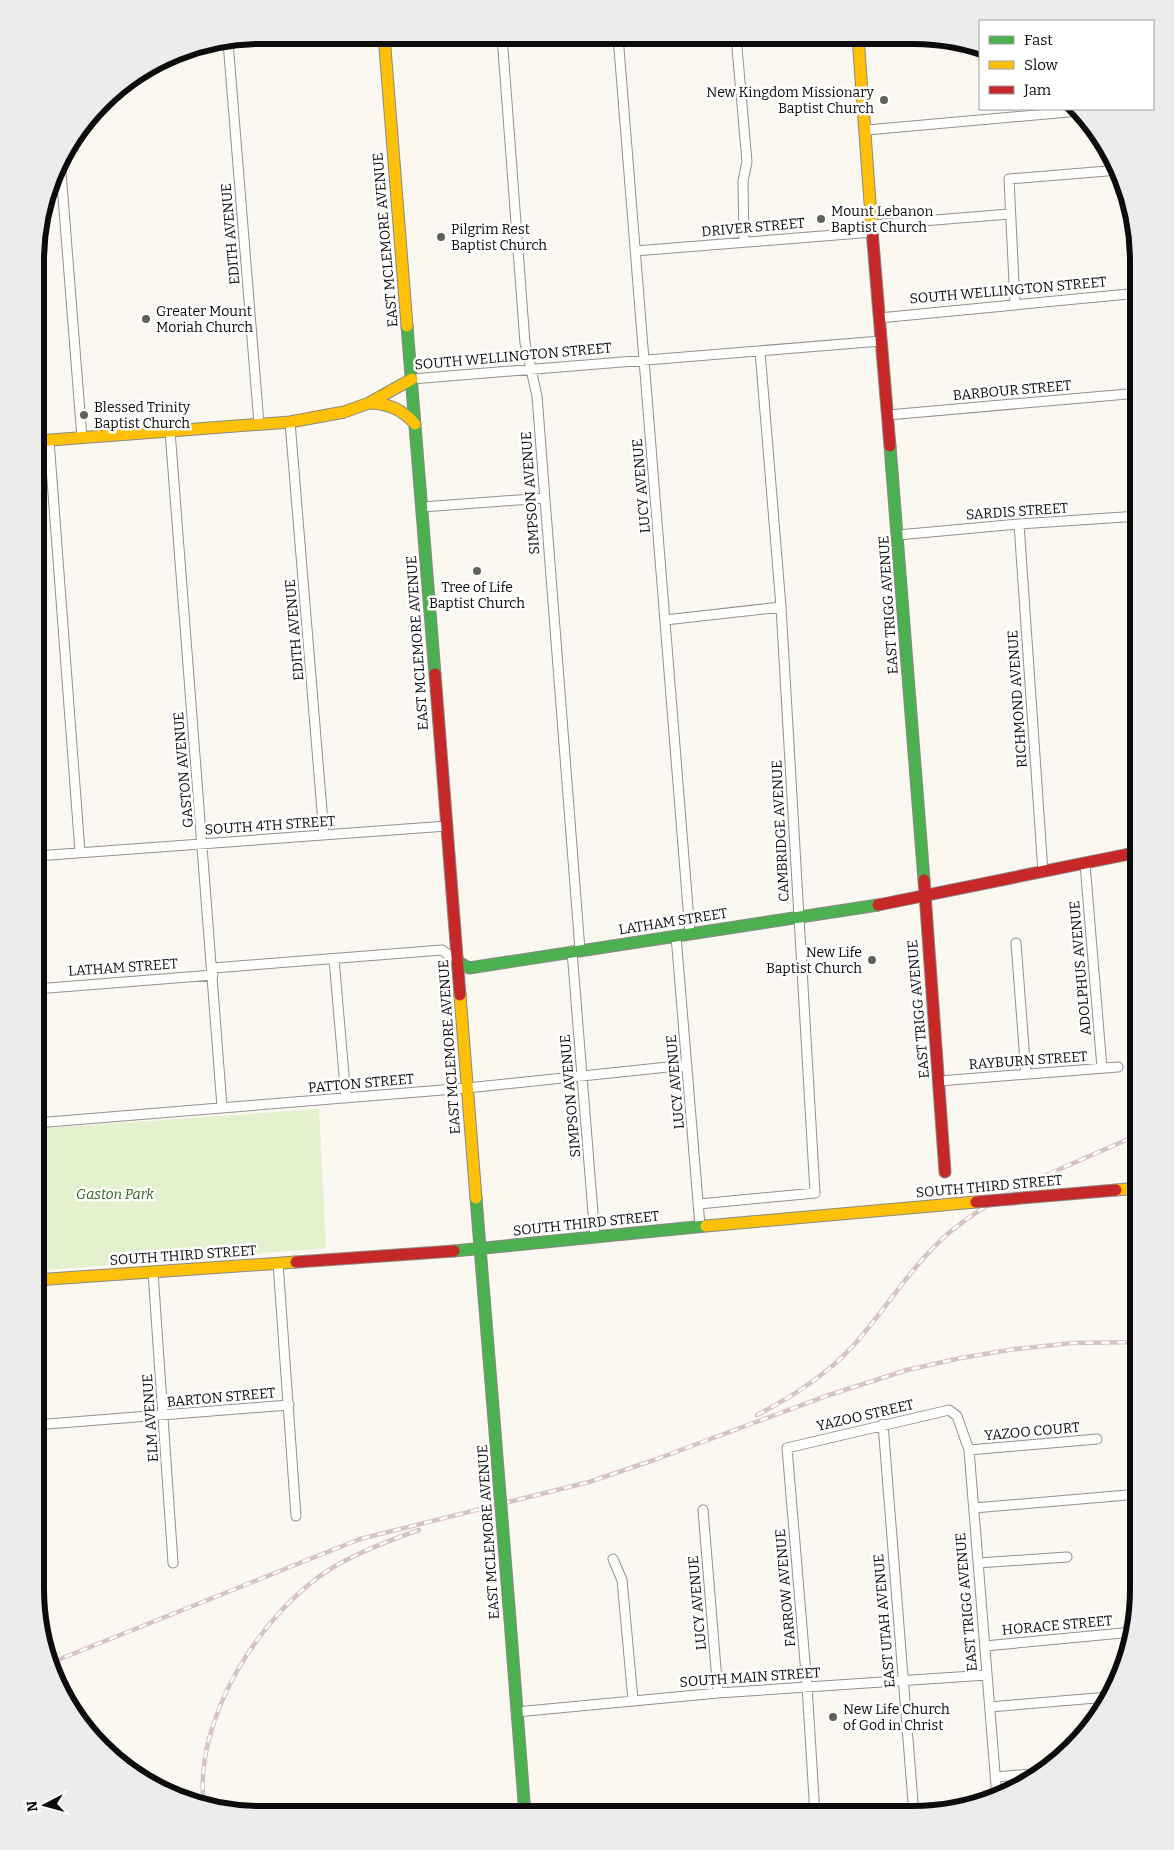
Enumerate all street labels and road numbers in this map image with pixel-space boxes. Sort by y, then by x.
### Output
street label: EAST MCLEMORE AVENUE [369,152,402,328]
street label: EDITH AVENUE [218,182,243,285]
street label: DRIVER STREET [701,215,806,240]
street label: SOUTH WELLINGTON STREET [909,273,1107,308]
street label: SOUTH WELLINGTON STREET [414,339,612,374]
street label: BARBOUR STREET [952,377,1072,404]
street label: SIMPSON AVENUE [518,431,543,555]
street label: LUCY AVENUE [629,438,654,534]
street label: SARDIS STREET [965,499,1069,524]
street label: EAST TRIGG AVENUE [875,535,902,675]
street label: EAST MCLEMORE AVENUE [403,555,432,731]
street label: EDITH AVENUE [282,578,307,681]
street label: RICHMOND AVENUE [1004,630,1031,768]
street label: GASTON AVENUE [170,711,197,829]
street label: CAMBRIDGE AVENUE [768,760,793,902]
street label: SOUTH 4TH STREET [204,812,336,839]
street label: ADOLPHUS AVENUE [1066,900,1095,1036]
street label: LATHAM STREET [618,905,729,938]
street label: EAST TRIGG AVENUE [904,939,933,1079]
street label: LATHAM STREET [68,955,178,980]
street label: EAST MCLEMORE AVENUE [435,959,464,1135]
street label: SIMPSON AVENUE [557,1034,584,1158]
street label: LUCY AVENUE [663,1034,688,1130]
street label: RAYBURN STREET [968,1048,1088,1073]
street label: PATTON STREET [307,1070,415,1097]
street label: SOUTH THIRD STREET [915,1172,1063,1201]
street label: SOUTH THIRD STREET [512,1207,660,1240]
street label: SOUTH THIRD STREET [109,1242,257,1269]
street label: ELM AVENUE [139,1373,162,1463]
street label: BARTON STREET [166,1384,276,1411]
street label: YAZOO STREET [815,1396,915,1435]
street label: YAZOO COURT [984,1419,1081,1444]
street label: EAST MCLEMORE AVENUE [474,1444,503,1620]
street label: FARROW AVENUE [772,1528,799,1648]
street label: EAST TRIGG AVENUE [952,1532,981,1672]
street label: EAST UTAH AVENUE [870,1553,899,1689]
street label: LUCY AVENUE [685,1555,710,1651]
street label: HORACE STREET [1001,1612,1113,1639]
street label: SOUTH MAIN STREET [679,1664,821,1691]

